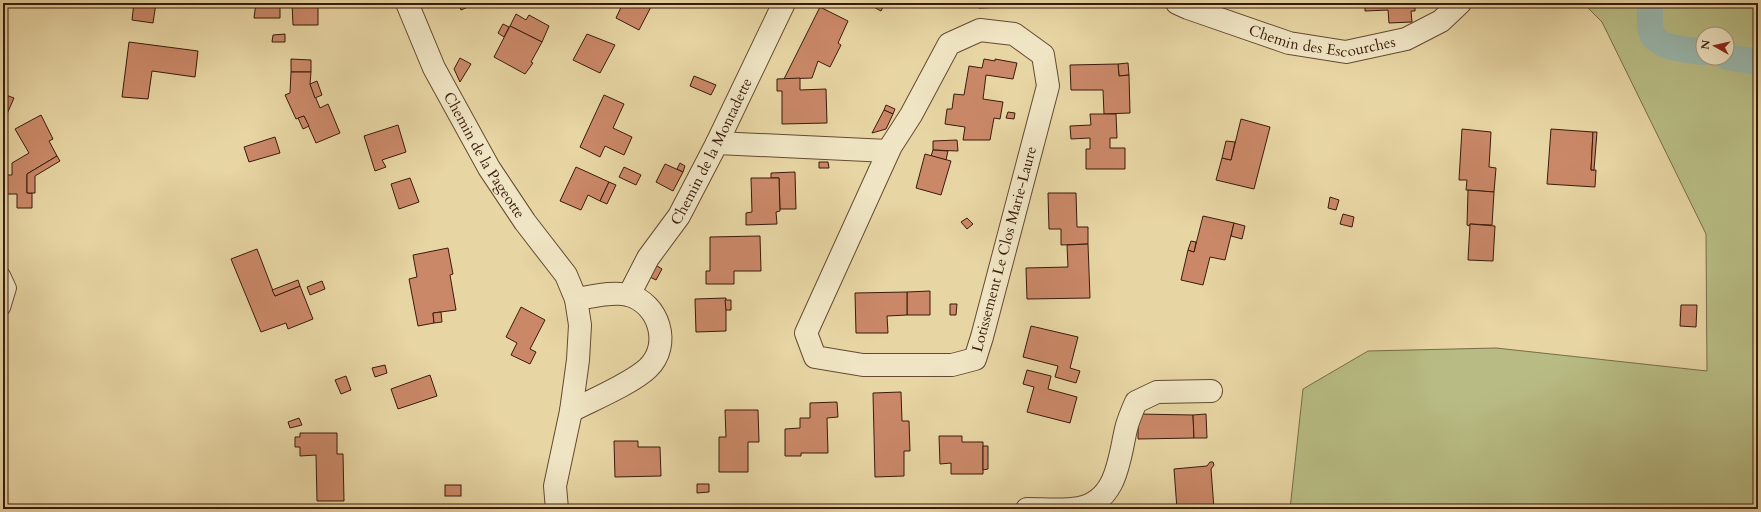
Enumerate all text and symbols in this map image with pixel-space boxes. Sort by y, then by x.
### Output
street label: Chemin des Escourches [1246,20,1397,62]
north arrow [1695,26,1735,66]
text: N [1698,38,1714,50]
street label: Chemin de la Montadette [666,74,757,229]
street label: Chemin de la Pageotte [439,88,530,222]
street label: Lotissement Le Clos Marie-Laure [967,144,1041,354]

